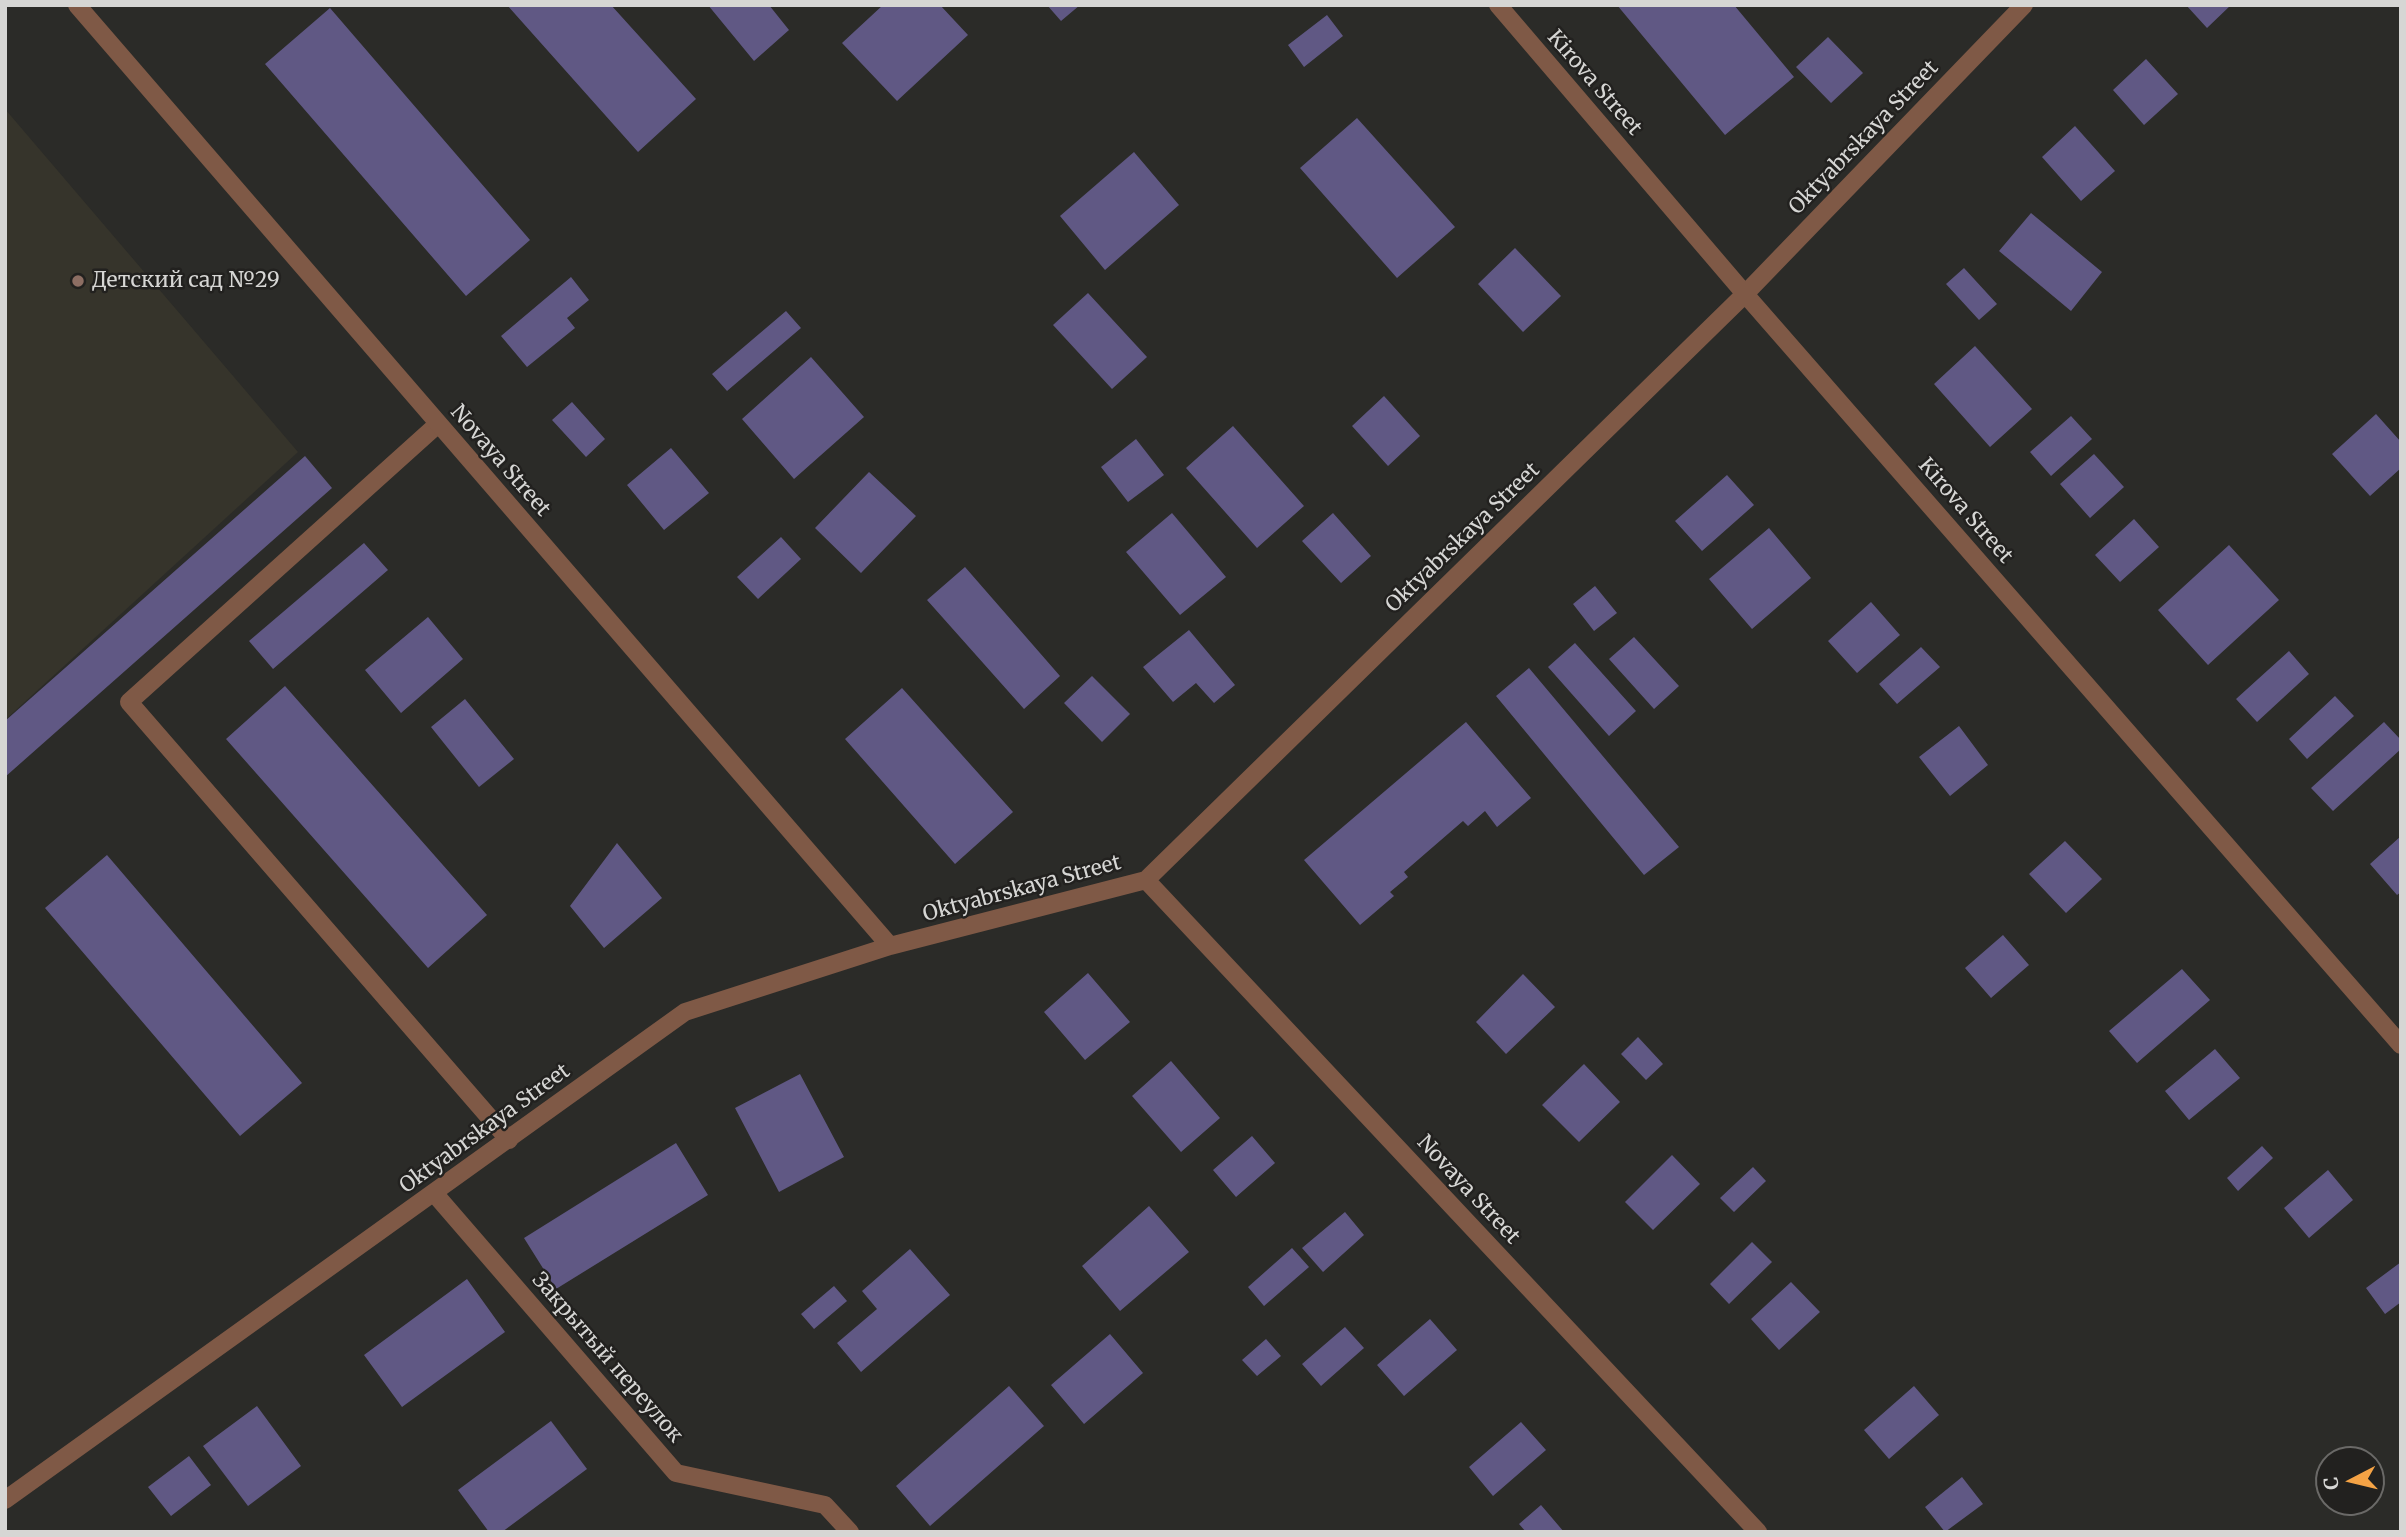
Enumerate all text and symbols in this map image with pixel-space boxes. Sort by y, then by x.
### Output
street label: Kirova Street [1541,25,1647,141]
street label: Oktyabrskaya Street [1784,56,1944,220]
place label: Детский сад №29 [92,268,280,294]
marker: Детский сад №29 [70,273,86,289]
street label: Novaya Street [445,400,555,522]
street label: Kirova Street [1912,453,2018,569]
street label: Oktyabrskaya Street [1381,458,1545,618]
street label: Oktyabrskaya Street [920,850,1124,928]
street label: Oktyabrskaya Street [395,1059,575,1199]
street label: Novaya Street [1411,1130,1525,1250]
street label: Закрытый переулок [526,1268,688,1448]
north arrow [2315,1446,2385,1516]
text: С [2318,1476,2344,1491]

